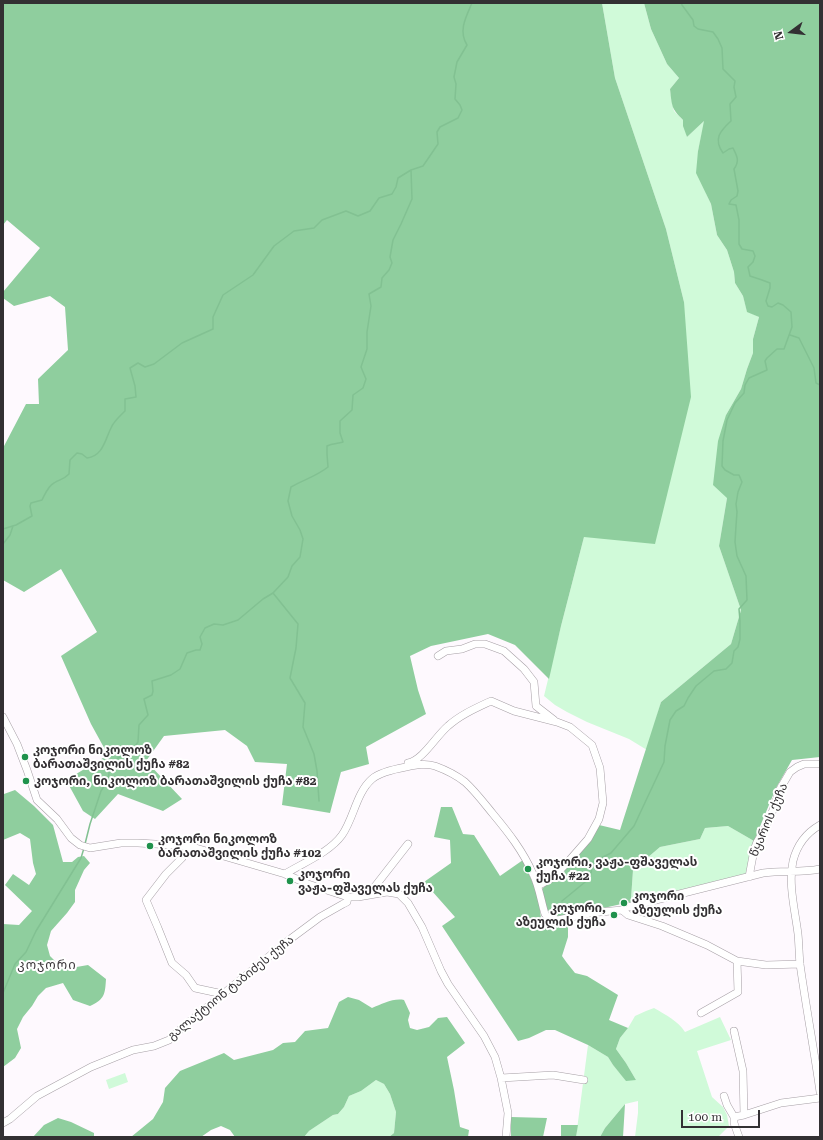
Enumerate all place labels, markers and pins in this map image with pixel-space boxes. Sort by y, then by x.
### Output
place label: კოჯორი ნიკოლოზ ბარათაშვილის ქუჩა #82 [33,743,189,771]
marker: კოჯორი ნიკოლოზ ბარათაშვილის ქუჩა #82 [20,752,30,762]
place label: კოჯორი, ნიკოლოზ ბარათაშვილის ქუჩა #82 [34,774,316,788]
marker: კოჯორი, ნიკოლოზ ბარათაშვილის ქუჩა #82 [21,776,31,786]
place label: კოჯორი ნიკოლოზ ბარათაშვილის ქუჩა #102 [158,832,321,860]
marker: კოჯორი ნიკოლოზ ბარათაშვილის ქუჩა #102 [145,841,155,851]
place label: კოჯორი, ვაჟა-ფშაველას ქუჩა #22 [536,855,697,883]
marker: კოჯორი, ვაჟა-ფშაველას ქუჩა #22 [523,864,533,874]
place label: კოჯორი ვაჟა-ფშაველას ქუჩა [298,867,433,895]
marker: კოჯორი ვაჟა-ფშაველას ქუჩა [285,876,295,886]
place label: კოჯორი აზეულის ქუჩა [632,889,722,917]
marker: კოჯორი აზეულის ქუჩა [619,898,629,908]
place label: კოჯორი, აზეულის ქუჩა [516,901,606,929]
marker: კოჯორი, აზეულის ქუჩა [609,910,619,920]

